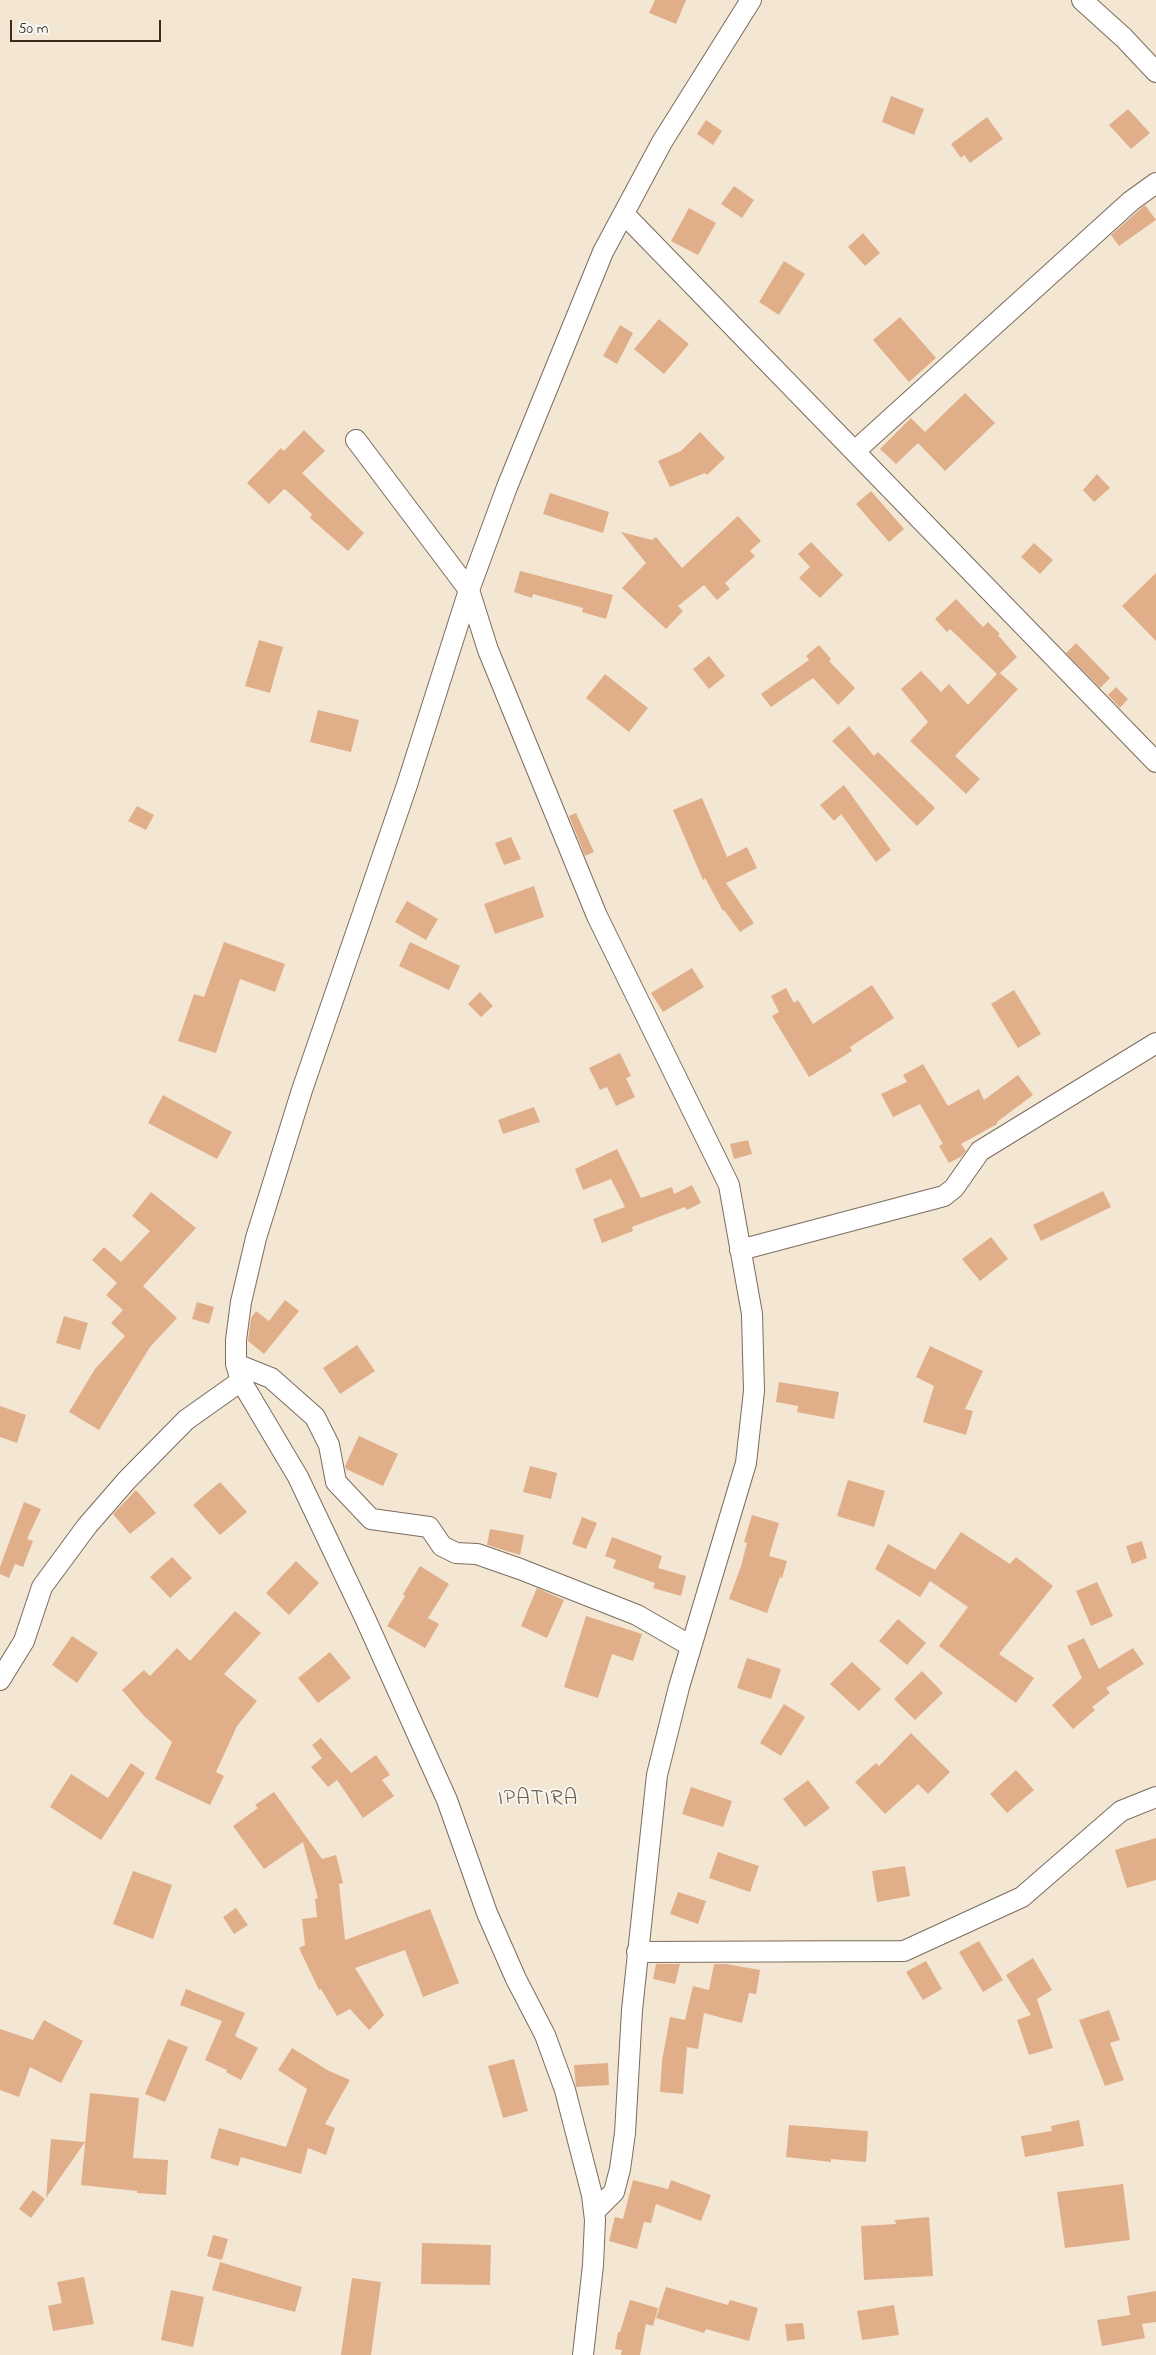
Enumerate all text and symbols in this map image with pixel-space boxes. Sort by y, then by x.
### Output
scale bar [12,10,164,42]
text: 50 m [18,18,48,40]
district label: IPATIRA [497,1787,579,1813]

